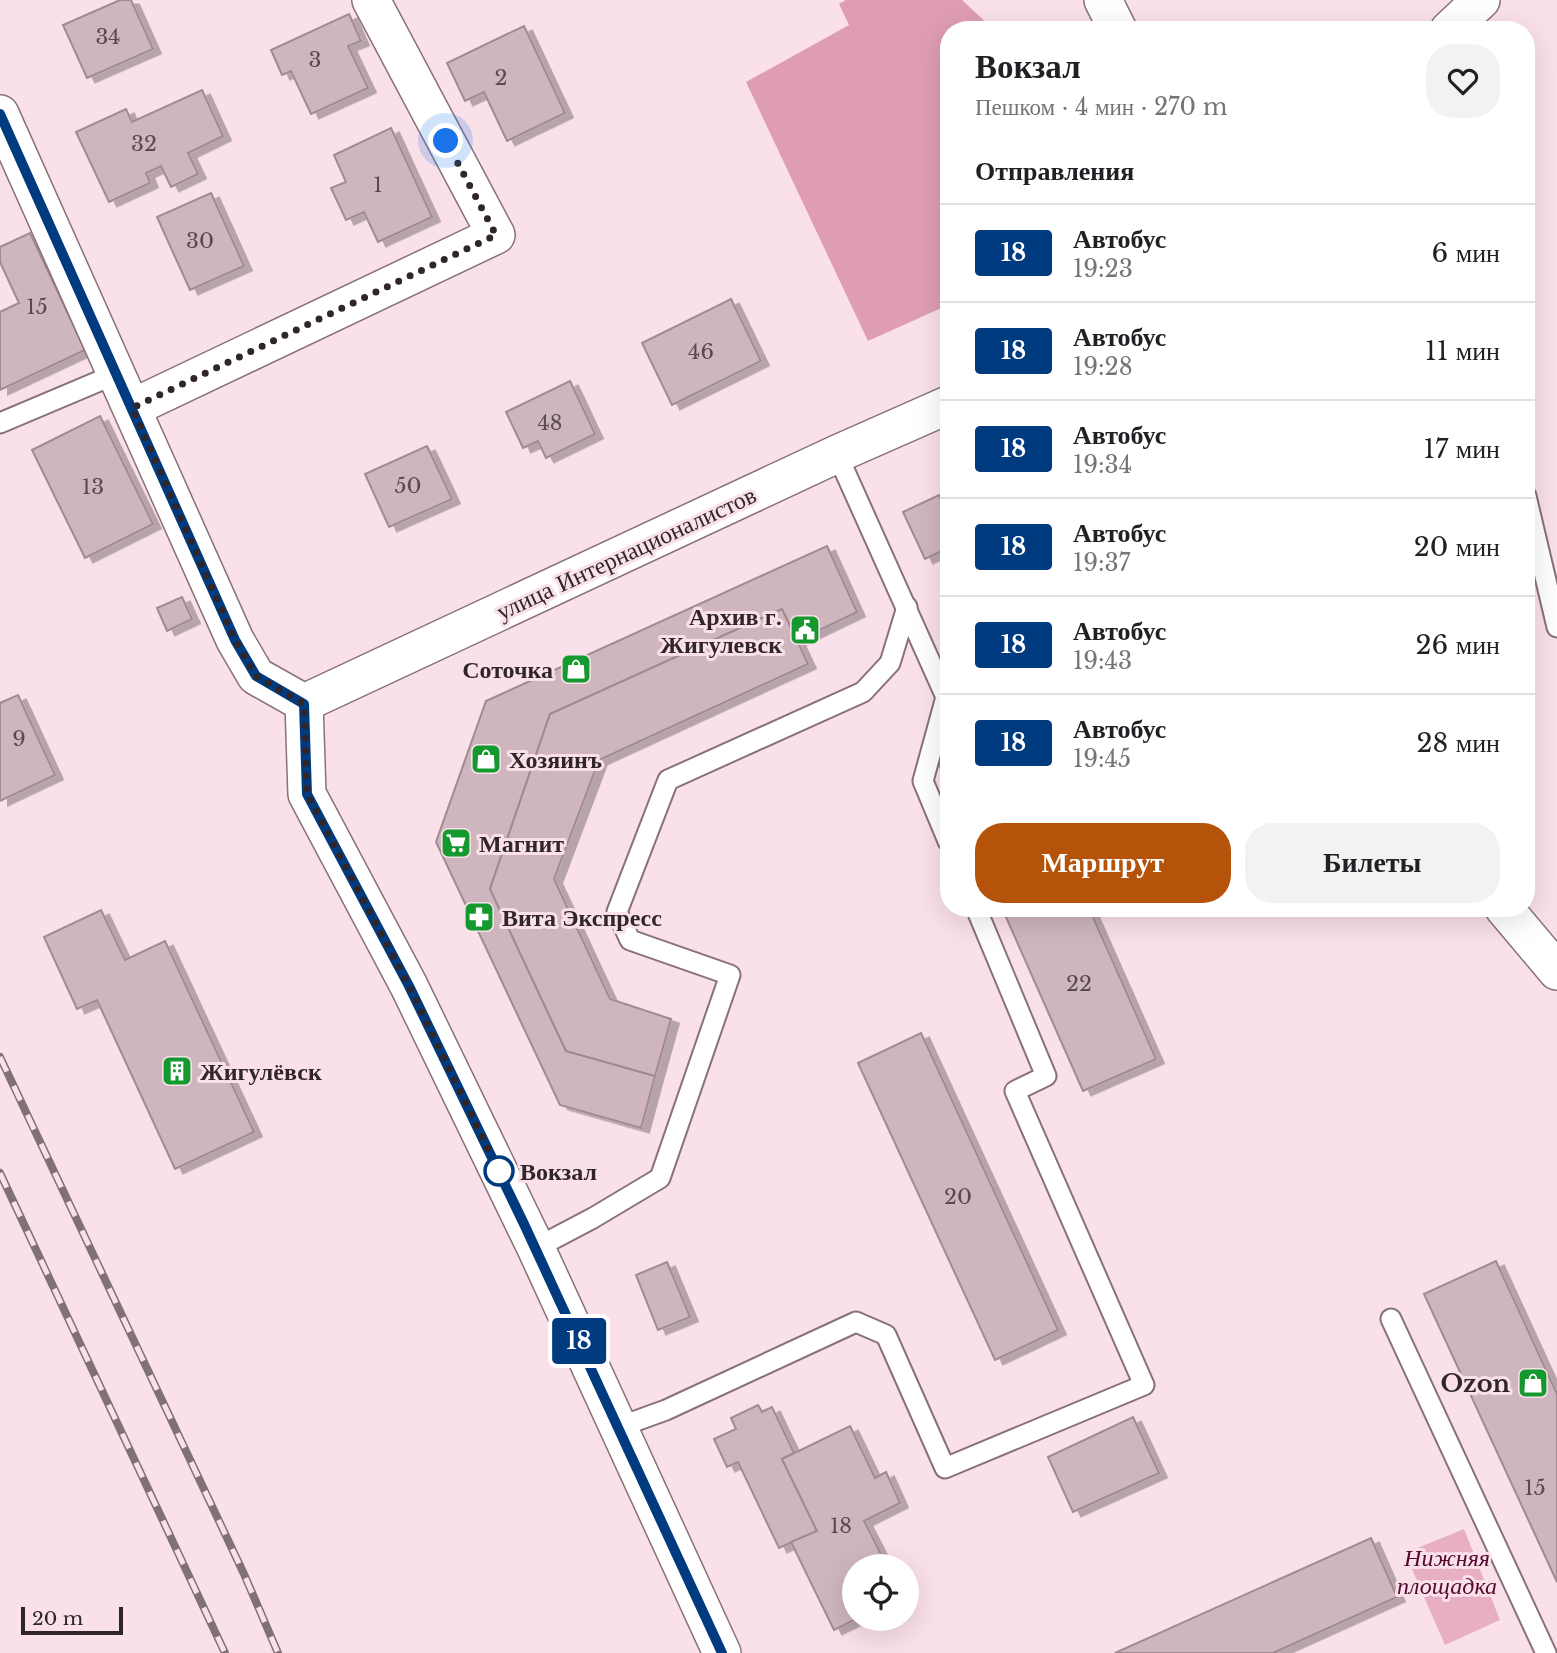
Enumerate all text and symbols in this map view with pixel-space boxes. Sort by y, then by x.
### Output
house number: 34 [95,24,121,50]
button: heart [1426,44,1500,118]
text: Вокзал [975,46,1081,87]
house number: 3 [309,47,321,73]
house number: 2 [495,65,507,91]
text: Пешком · 4 мин · 270 m [975,93,1227,121]
your location [428,123,463,158]
house number: 32 [131,131,157,157]
text: Отправления [975,155,1134,187]
house number: 1 [373,172,383,198]
text: Автобус [1073,223,1166,255]
house number: 30 [186,228,214,254]
text: 6 мин [1432,237,1500,269]
text: 18 [1001,238,1026,267]
text: 19:23 [1073,255,1133,283]
house number: 15 [26,294,48,320]
text: Автобус [1073,321,1166,353]
text: 11 мин [1425,335,1500,367]
text: 18 [1001,336,1026,365]
house number: 46 [688,339,714,365]
text: 19:28 [1073,353,1133,381]
house number: 48 [537,410,563,436]
text: Автобус [1073,419,1166,451]
text: 17 мин [1424,433,1500,465]
text: 18 [1001,434,1026,463]
text: 19:34 [1073,451,1132,479]
house number: 50 [395,473,421,499]
house number: 13 [82,474,104,500]
street label: улица Интернационалистов [491,480,761,626]
text: Автобус [1073,517,1166,549]
text: 20 мин [1414,531,1500,563]
text: 18 [1001,532,1026,561]
text: 19:37 [1073,549,1130,577]
place label: Архив г. Жигулевск [660,602,782,659]
public building icon: Архив г. Жигулевск [788,613,822,647]
text: Автобус [1073,615,1166,647]
text: 26 мин [1416,629,1500,661]
text: 18 [1001,630,1026,659]
text: 19:43 [1073,647,1132,675]
shop icon: Соточка [559,652,593,686]
place label: Соточка [462,655,553,684]
text: Автобус [1073,713,1166,745]
house number: 9 [12,726,26,752]
text: 28 мин [1416,727,1500,759]
text: 18 [1001,728,1026,757]
shop icon: Хозяинъ [469,742,503,776]
place label: Хозяинъ [509,745,602,774]
text: 19:45 [1073,745,1131,773]
button: Маршрут [975,823,1231,903]
button: Билеты [1245,823,1500,903]
supermarket icon: Магнит [439,826,473,860]
place label: Магнит [479,829,564,858]
pharmacy icon: Вита Экспресс [462,900,496,934]
place label: Вита Экспресс [502,903,662,932]
house number: 22 [1066,971,1092,997]
building icon: Жигулёвск [160,1054,194,1088]
place label: Жигулёвск [200,1057,322,1086]
marker: Вокзал [484,1156,514,1186]
place label: Вокзал [520,1157,597,1186]
house number: 20 [944,1184,972,1210]
line badge: 18 [548,1318,610,1364]
text: 18 [566,1326,592,1355]
shop icon: Ozon [1516,1366,1550,1400]
place label: Ozon [1441,1369,1511,1398]
house number: 15 [1524,1475,1546,1501]
house number: 18 [830,1513,852,1539]
park label: Нижняя площадка [1397,1543,1497,1600]
map controls [842,1554,919,1631]
button: locate [842,1554,919,1631]
scale bar [21,1604,122,1636]
text: 20 m [32,1607,83,1630]

